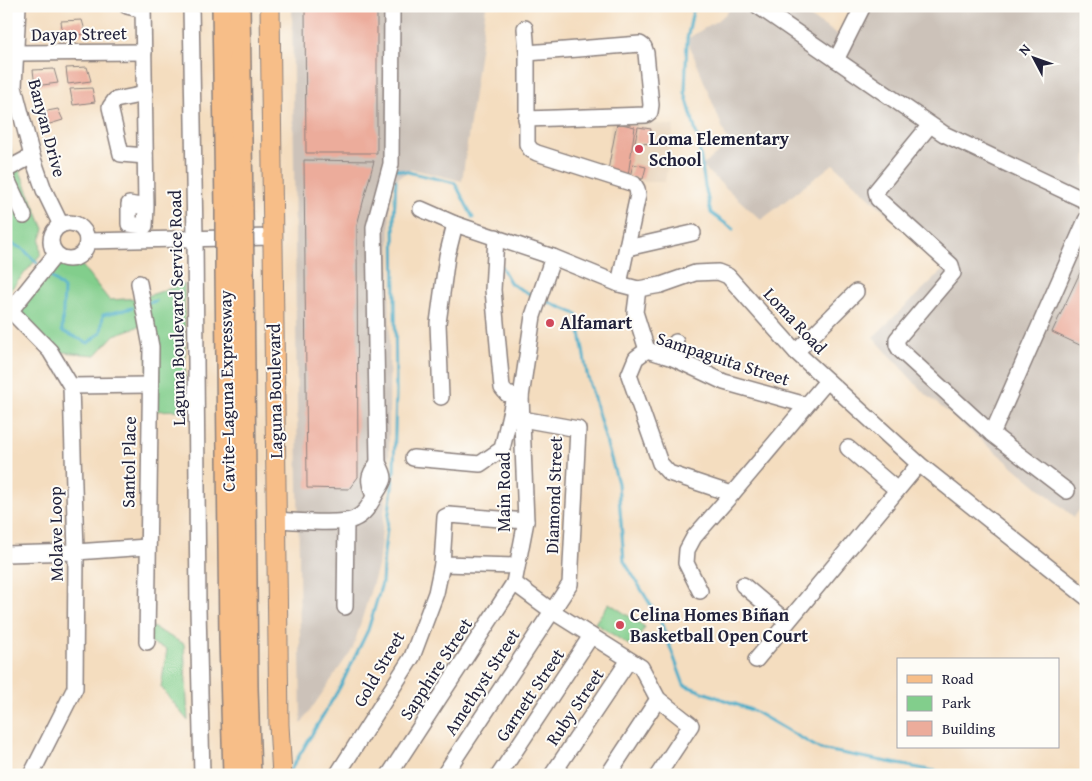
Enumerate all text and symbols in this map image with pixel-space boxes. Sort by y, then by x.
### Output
street label: Dayap Street [31,19,128,48]
north arrow [1010,32,1060,82]
text: N [1014,39,1035,60]
street label: Banyan Drive [21,76,74,180]
place label: Loma Elementary School [649,125,790,173]
marker: Loma Elementary School [633,143,645,155]
street label: Laguna Boulevard Service Road [161,189,192,426]
street label: Loma Road [757,281,834,360]
street label: Cavite–Laguna Expressway [211,290,242,492]
place label: Alfamart [560,309,633,336]
marker: Alfamart [544,317,556,329]
street label: Laguna Boulevard [260,323,289,459]
street label: Sampaguita Street [653,324,794,393]
street label: Santol Place [114,416,143,508]
street label: Diamond Street [538,435,569,554]
street label: Main Road [490,452,517,532]
street label: Molave Loop [41,486,70,582]
place label: Celina Homes Biñan Basketball Open Court [630,601,808,649]
street label: Sapphire Street [392,612,479,725]
marker: Celina Homes Biñan Basketball Open Court [614,619,626,631]
street label: Amethyst Street [437,622,527,740]
street label: Gold Street [346,625,412,712]
street label: Garnett Street [488,642,571,747]
legend [897,658,1060,748]
street label: Ruby Street [539,662,611,751]
text: Road [942,668,973,689]
text: Park [942,692,971,713]
text: Building [942,718,996,739]

